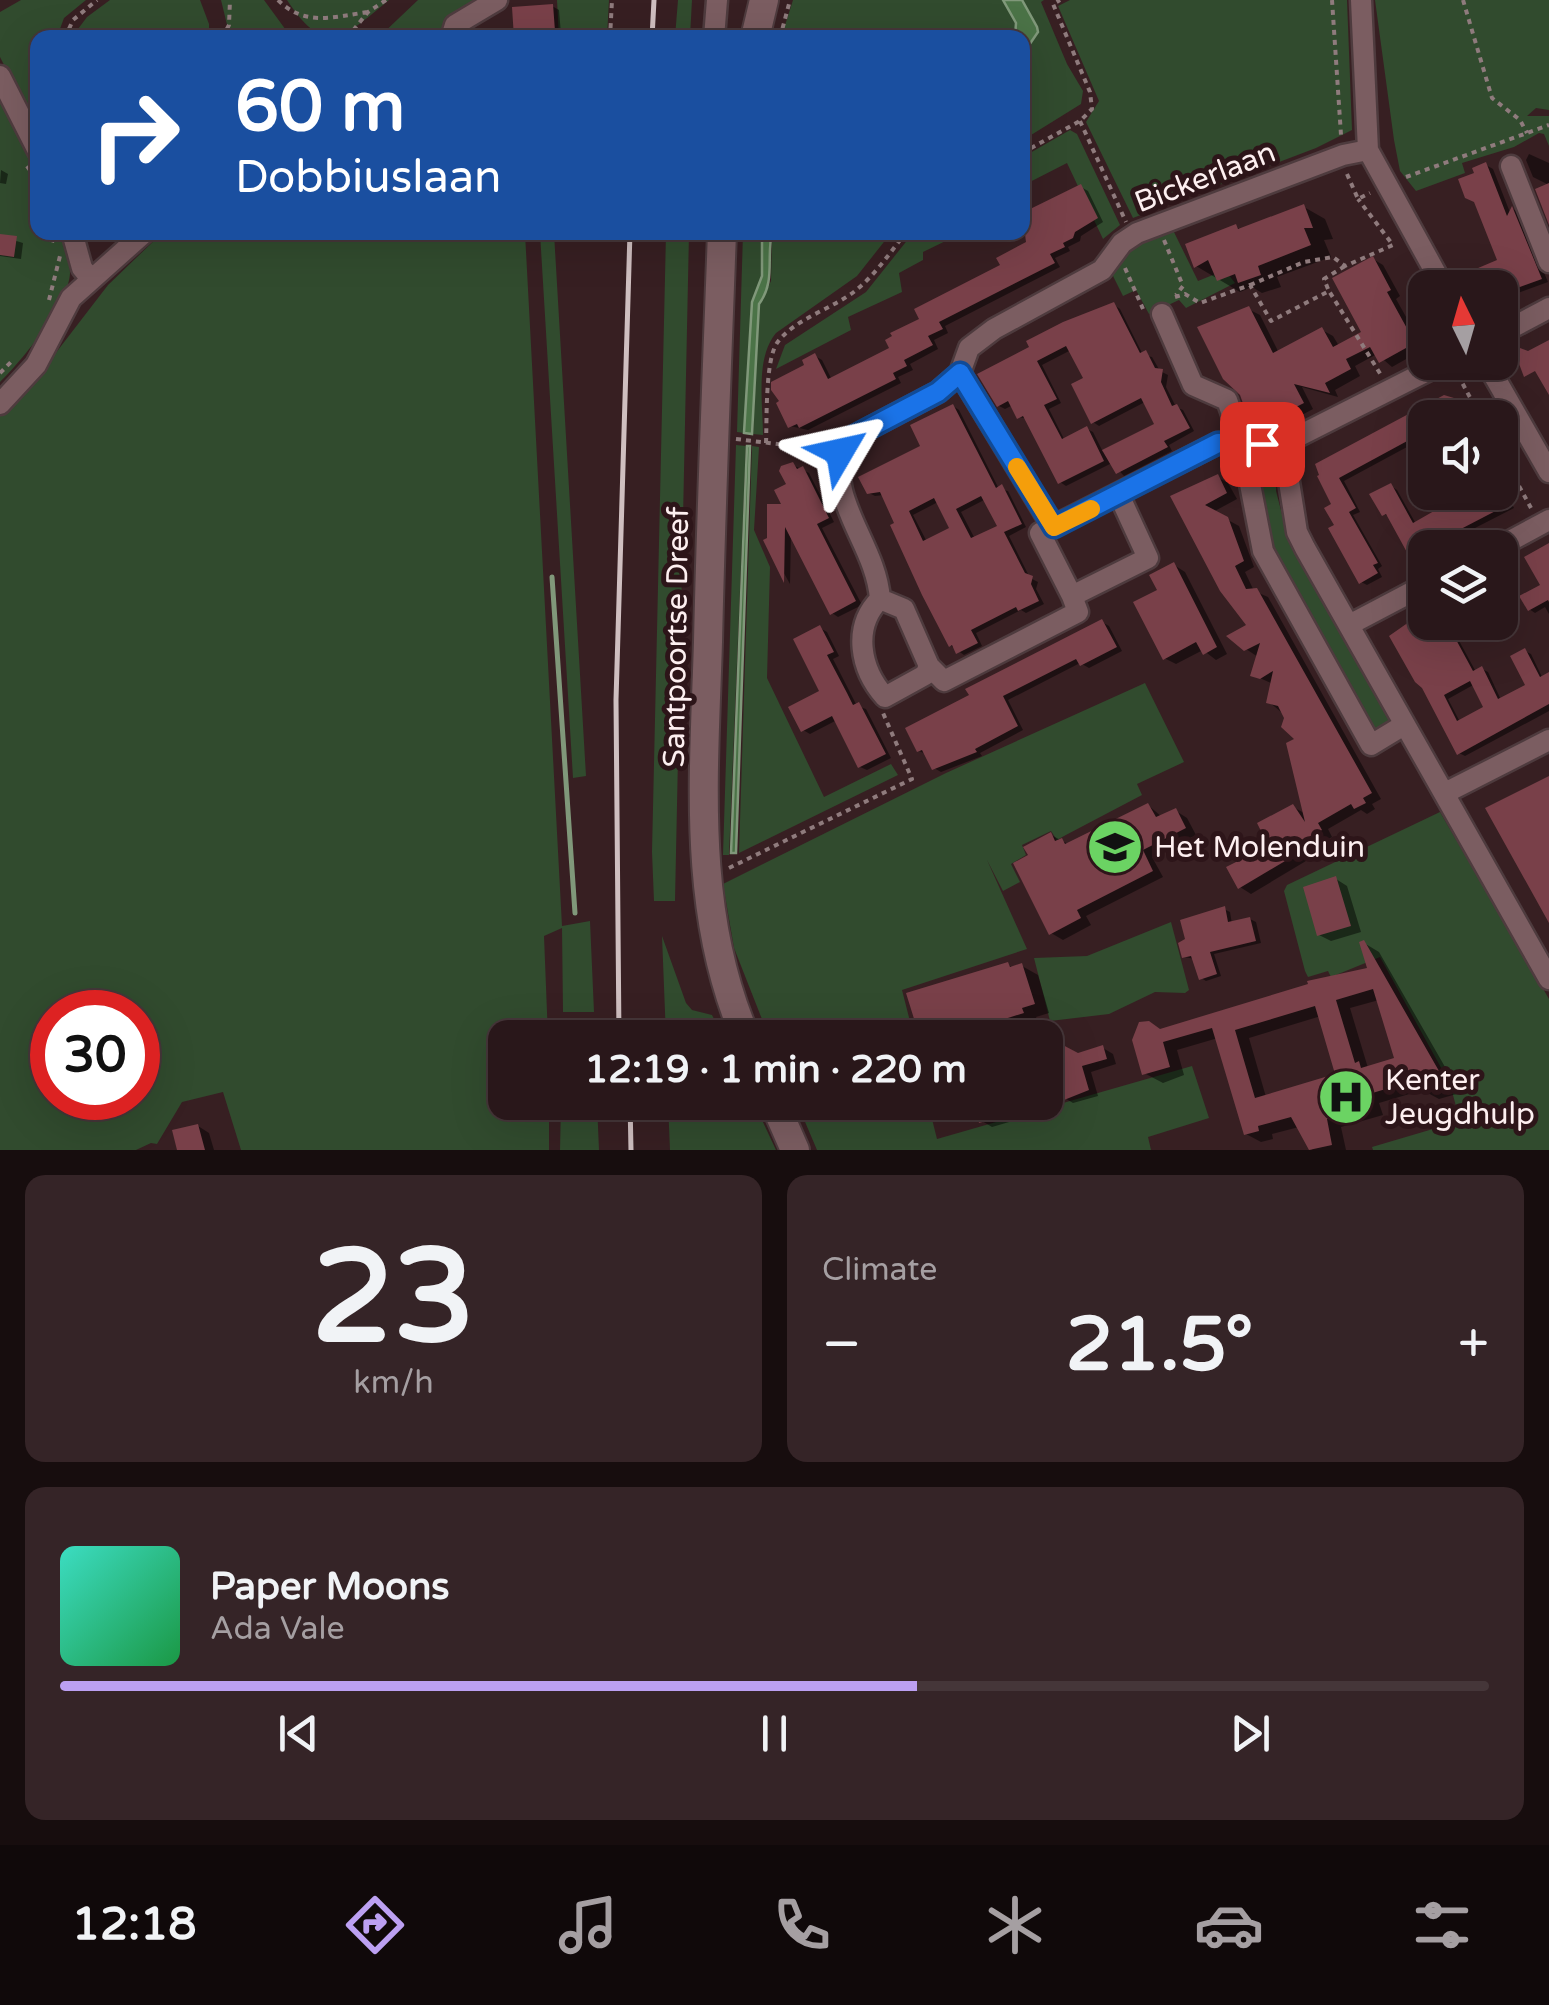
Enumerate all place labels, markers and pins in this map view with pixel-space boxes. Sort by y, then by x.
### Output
pin [1220,402,1305,487]
school or university icon: Het Molenduin [1085,817,1145,877]
place label: Het Molenduin [1154,829,1365,866]
place label: Kenter Jeugdhulp [1385,1062,1535,1133]
hospital icon: Kenter Jeugdhulp [1316,1067,1376,1127]

